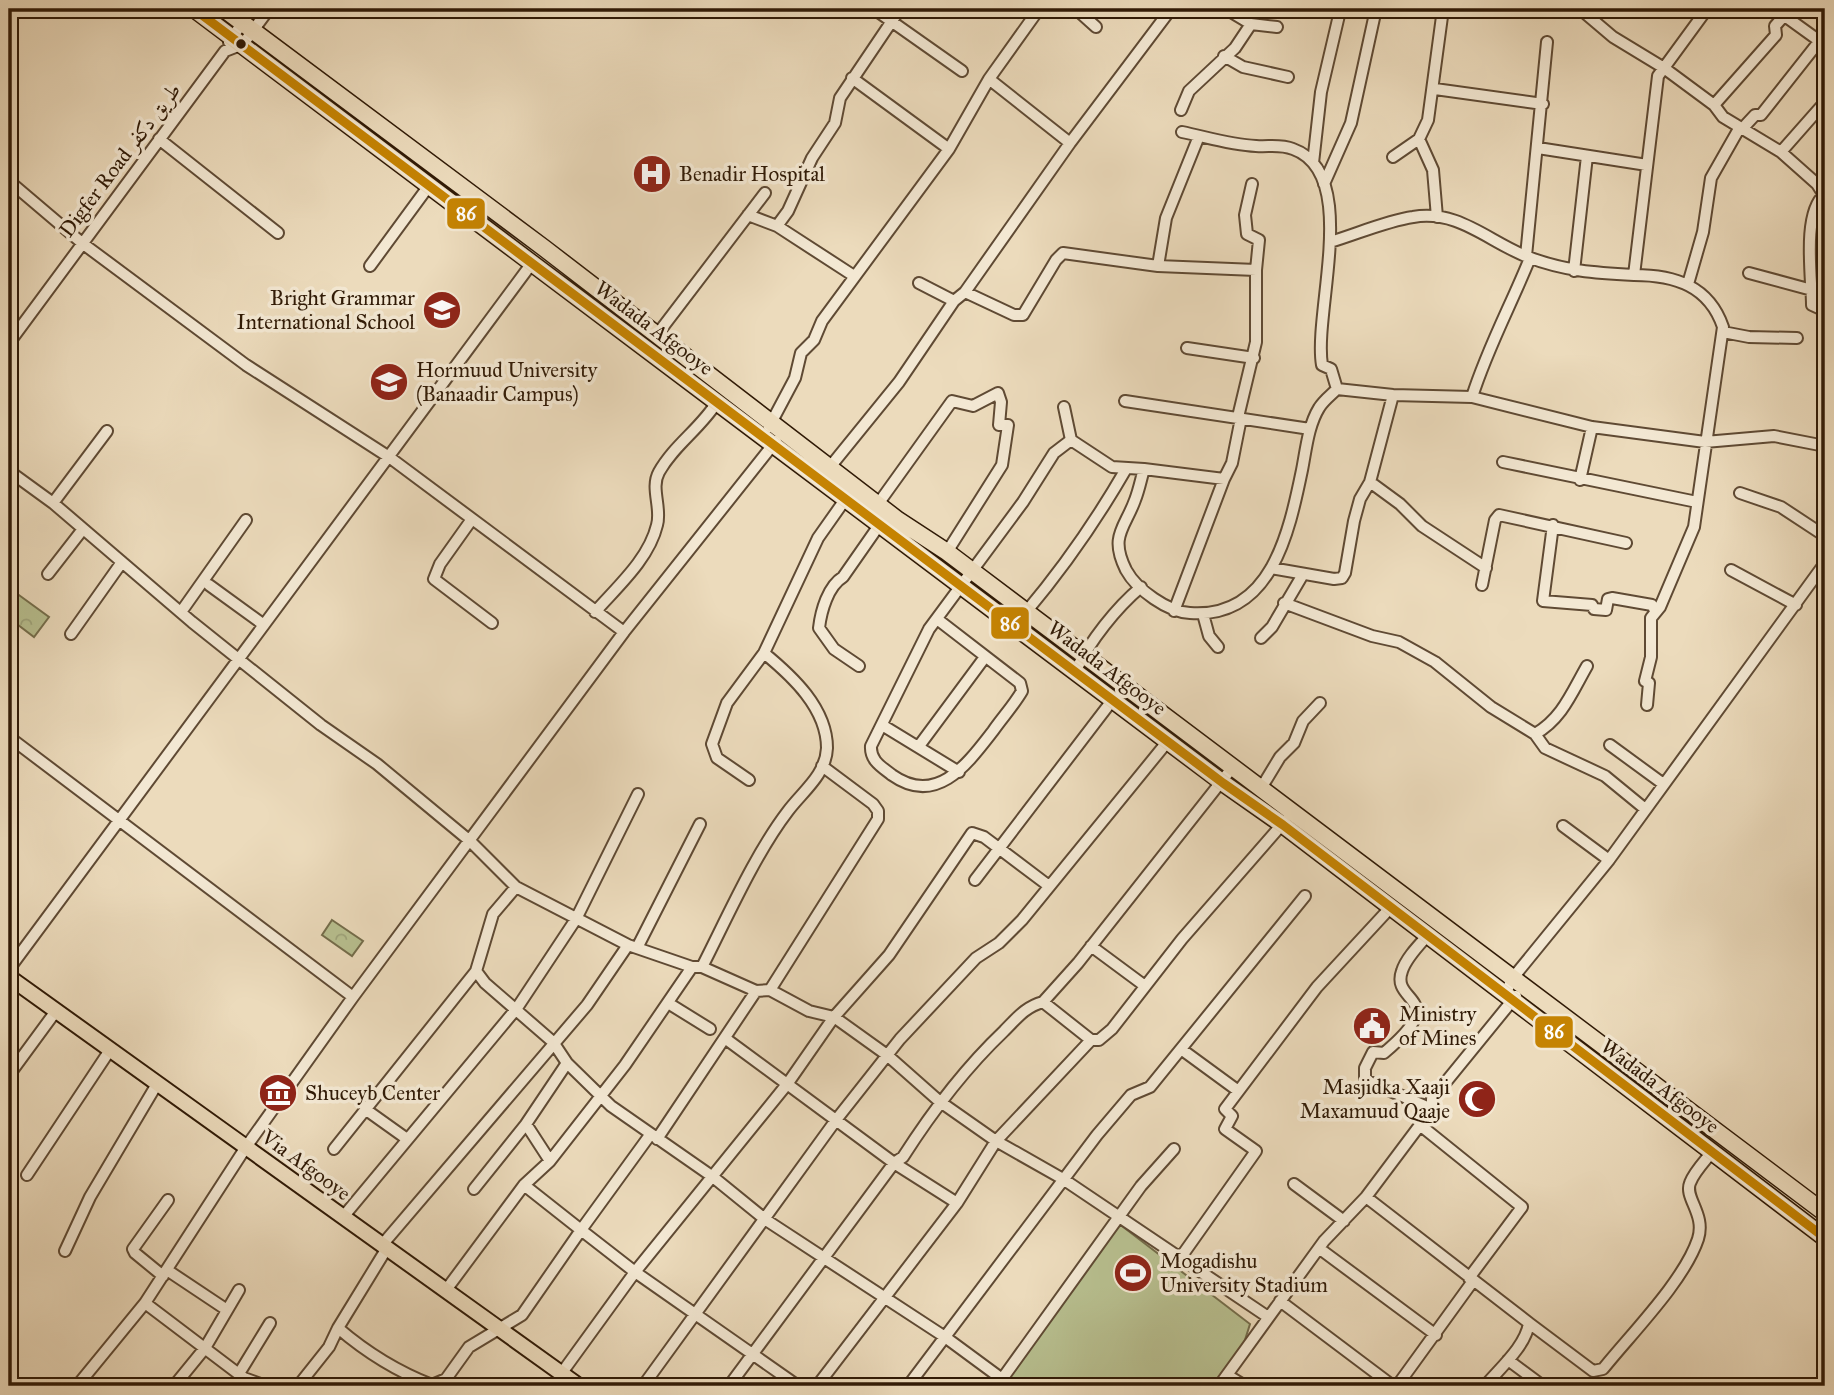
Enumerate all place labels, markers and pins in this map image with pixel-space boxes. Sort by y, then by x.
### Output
unlabelled marker [234,37,248,51]
hospital icon: Benadir Hospital [631,153,673,195]
place label: Benadir Hospital [679,161,825,187]
place label: Bright Grammar International School [237,285,415,335]
school or university icon: Bright Grammar International School [421,289,463,331]
place label: Hormuud University (Banaadir Campus) [416,357,599,407]
school or university icon: Hormuud University (Banaadir Campus) [368,361,410,403]
place label: Ministry of Mines [1399,1001,1478,1051]
public building icon: Ministry of Mines [1351,1005,1393,1047]
museum icon: Shuceyb Center [257,1072,299,1114]
place label: Masjidka Xaaji Maxamuud Qaaje [1300,1074,1450,1124]
mosque icon: Masjidka Xaaji Maxamuud Qaaje [1456,1078,1498,1120]
place label: Shuceyb Center [305,1080,440,1106]
place label: Mogadishu University Stadium [1160,1248,1328,1298]
sports icon: Mogadishu University Stadium [1112,1252,1154,1294]

